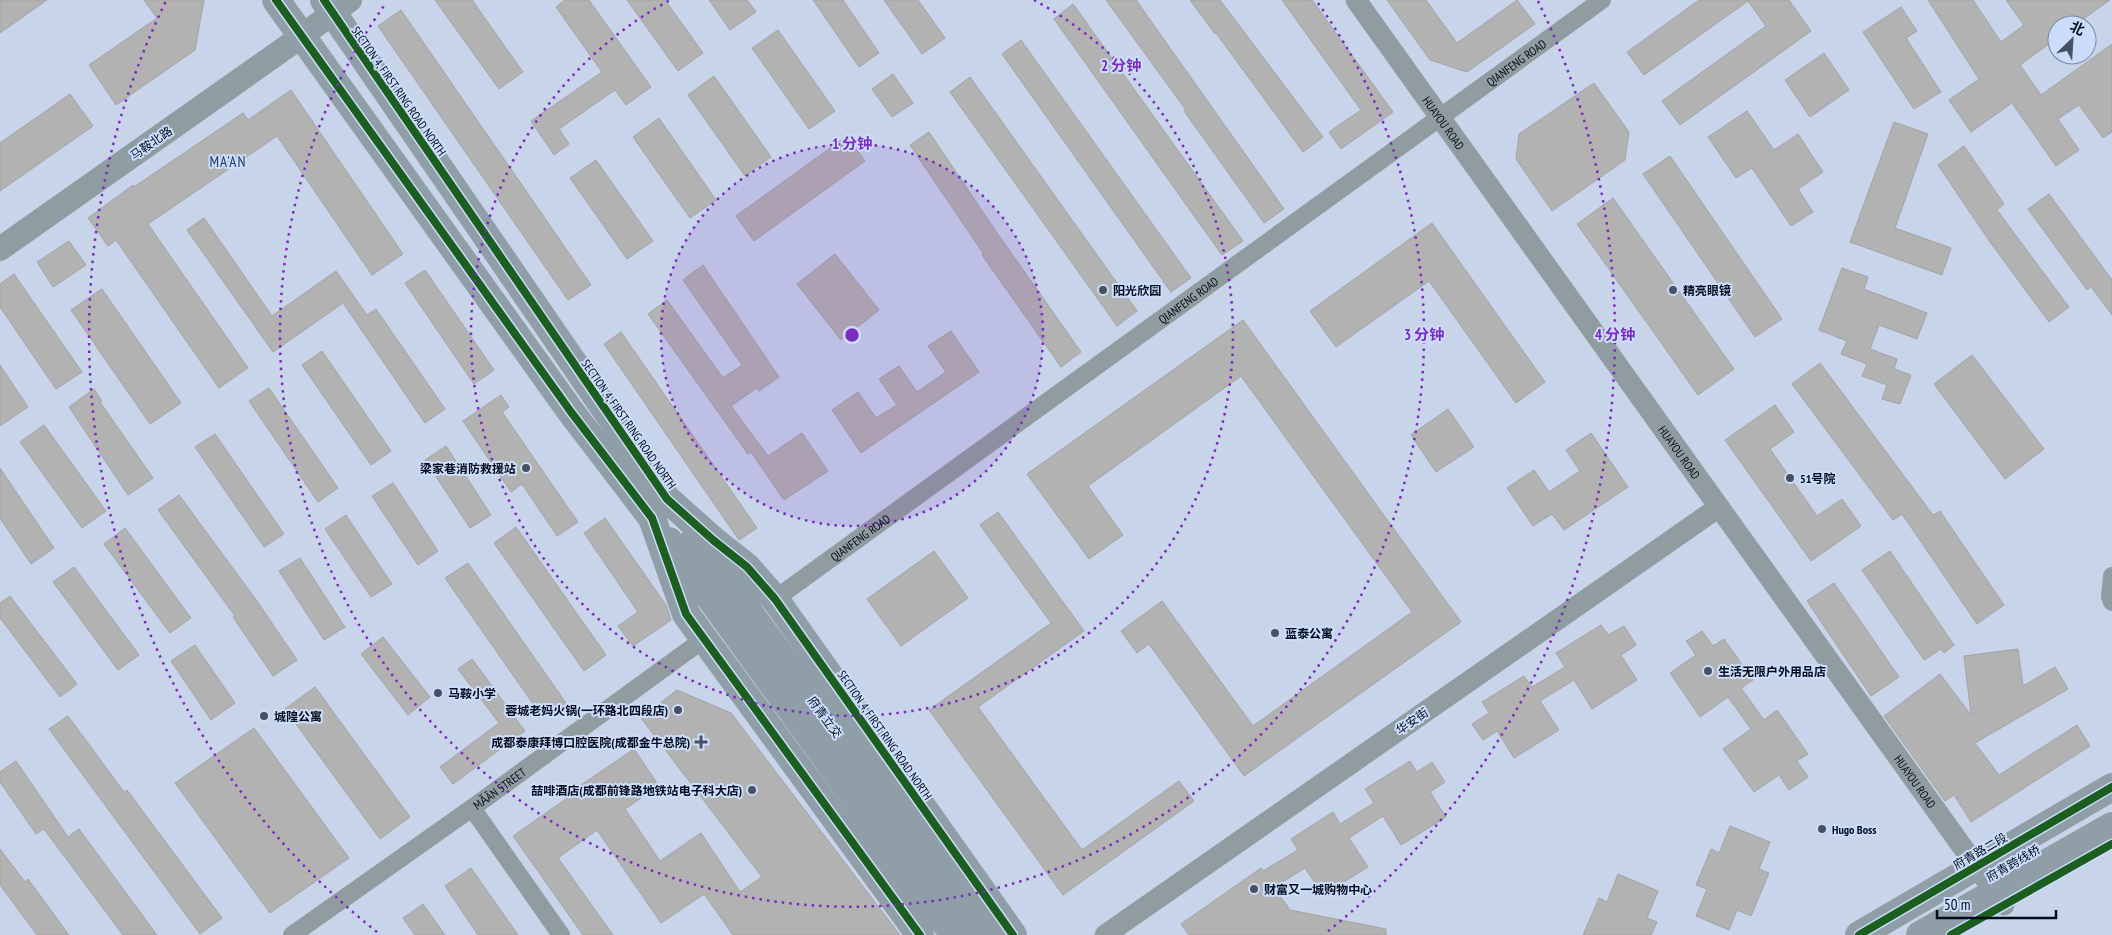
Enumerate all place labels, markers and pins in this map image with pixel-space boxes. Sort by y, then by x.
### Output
place label: 阳光欣园 [1113,283,1161,298]
place label: 精亮眼镜 [1683,283,1731,298]
marker: 阳光欣园 [1097,284,1109,296]
marker: 精亮眼镜 [1667,284,1679,296]
centre of rings [843,326,861,344]
place label: 梁家巷消防救援站 [420,461,516,476]
marker: 梁家巷消防救援站 [520,462,532,474]
place label: 51号院 [1800,471,1835,486]
marker: 51号院 [1784,472,1796,484]
place label: 蓝泰公寓 [1285,626,1333,641]
marker: 蓝泰公寓 [1269,627,1281,639]
place label: 生活无限户外用品店 [1718,664,1826,679]
marker: 生活无限户外用品店 [1702,665,1714,677]
place label: 马鞍小学 [448,686,496,701]
marker: 马鞍小学 [432,687,444,699]
place label: 蓉城老妈火锅(一环路北四段店) [505,703,668,718]
marker: 蓉城老妈火锅(一环路北四段店) [672,704,684,716]
place label: 城隍公寓 [274,709,322,724]
marker: 城隍公寓 [258,710,270,722]
place label: 成都泰康拜博口腔医院(成都金牛总院) [491,735,690,750]
marker: 成都泰康拜博口腔医院(成都金牛总院) [694,735,708,749]
place label: 喆啡酒店(成都前锋路地铁站电子科大店) [531,783,742,798]
marker: 喆啡酒店(成都前锋路地铁站电子科大店) [746,784,758,796]
place label: Hugo Boss [1832,822,1876,837]
marker: Hugo Boss [1816,823,1828,835]
place label: 财富又一城购物中心 [1264,882,1372,897]
marker: 财富又一城购物中心 [1248,883,1260,895]

